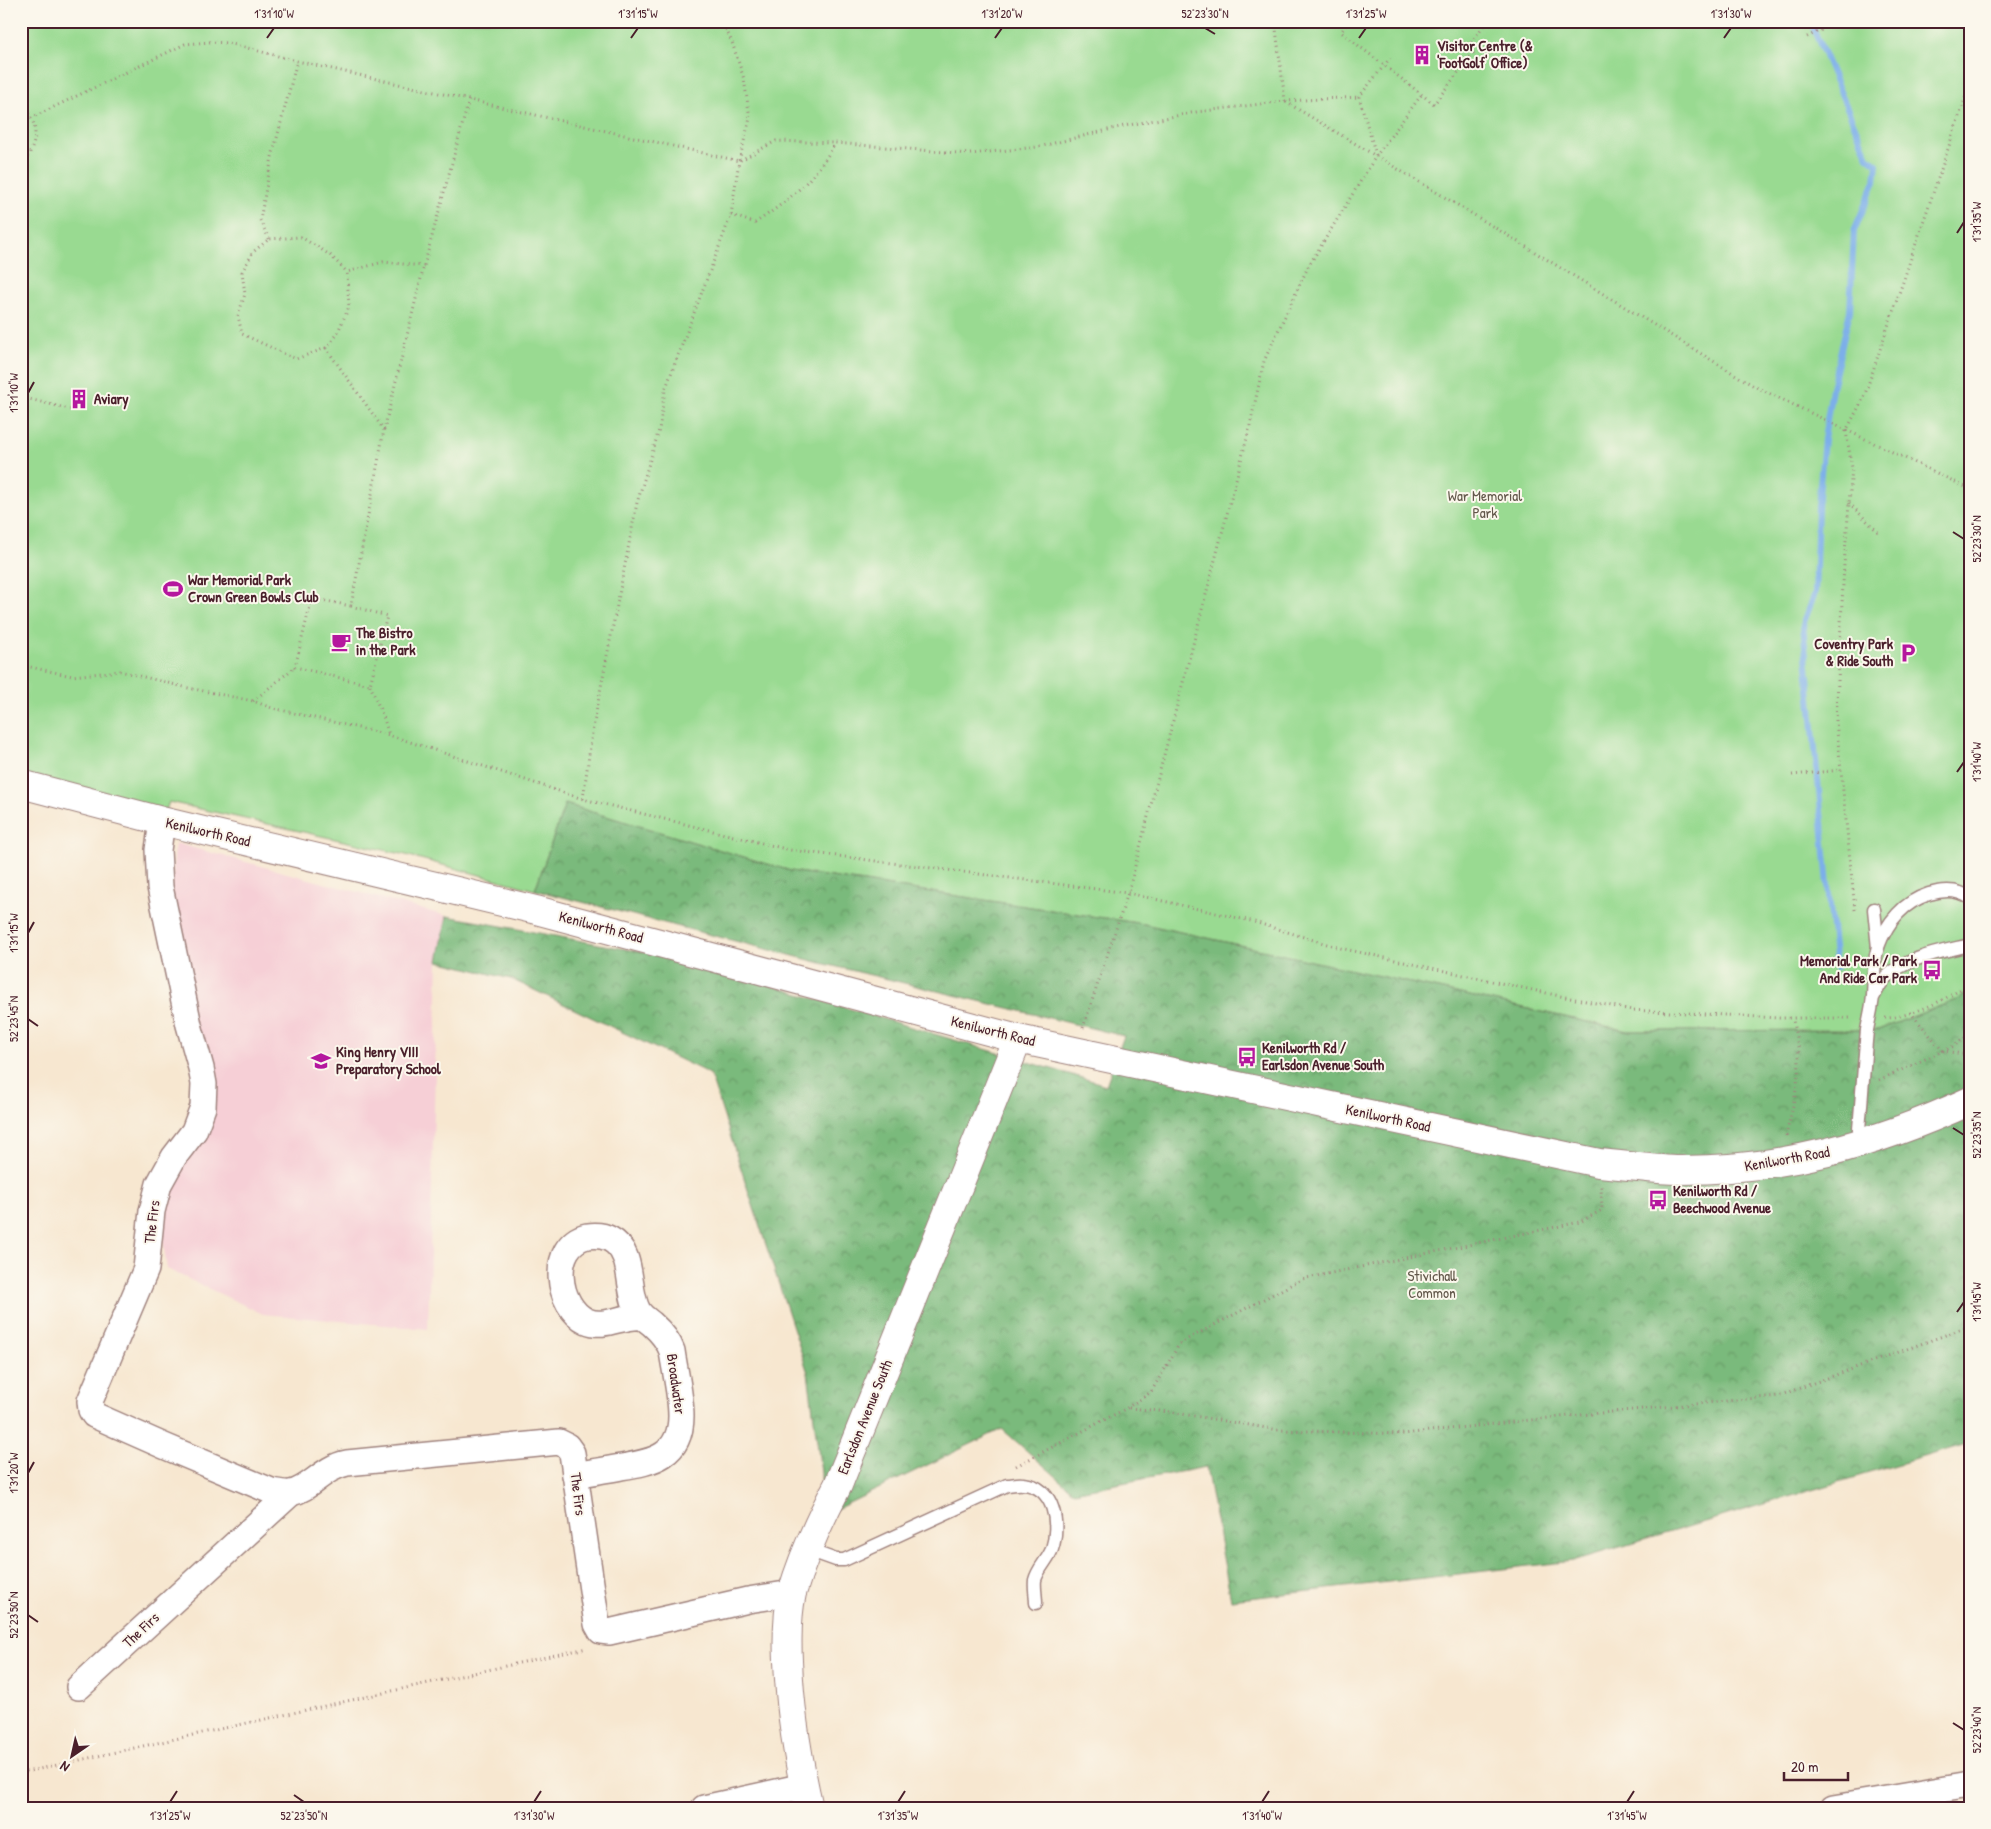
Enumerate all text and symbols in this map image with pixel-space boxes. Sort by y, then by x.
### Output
text: 1°31'10"W [254,5,294,22]
text: 1°31'15"W [618,5,658,22]
text: 1°31'20"W [982,5,1023,22]
text: 52°23'30"N [1181,5,1229,22]
text: 1°31'25"W [1346,5,1387,22]
text: 1°31'30"W [1711,5,1752,22]
place label: Visitor Centre (& 'FootGolf' Office) [1437,35,1533,73]
building icon: Visitor Centre (& 'FootGolf' Office) [1411,44,1433,66]
text: 1°31'35"W [1968,201,1985,242]
text: 1°31'10"W [5,373,22,413]
building icon: Aviary [68,388,90,410]
place label: Aviary [94,388,129,410]
park label: War Memorial Park [1448,485,1522,523]
text: 52°23'30"N [1968,515,1985,563]
place label: War Memorial Park Crown Green Bowls Club [188,569,319,607]
sports icon: War Memorial Park Crown Green Bowls Club [162,578,184,600]
place label: The Bistro in the Park [355,622,416,660]
cafe icon: The Bistro in the Park [330,631,352,653]
place label: Coventry Park & Ride South [1814,633,1894,671]
parking icon: Coventry Park & Ride South [1897,642,1919,664]
text: 1°31'40"W [1968,742,1985,782]
street label: Kenilworth Road [164,812,253,851]
street label: Kenilworth Road [557,905,646,948]
text: 1°31'15"W [5,913,22,953]
place label: Memorial Park / Park And Ride Car Park [1800,950,1918,988]
bus stop icon: Memorial Park / Park And Ride Car Park [1921,959,1943,981]
text: 52°23'45"N [5,996,22,1042]
street label: Kenilworth Road [949,1010,1038,1051]
place label: Kenilworth Rd / Earlsdon Avenue South [1262,1037,1385,1075]
place label: King Henry VIII Preparatory School [336,1041,442,1080]
bus stop icon: Kenilworth Rd / Earlsdon Avenue South [1236,1046,1258,1068]
school or university icon: King Henry VIII Preparatory School [310,1050,332,1072]
street label: Kenilworth Road [1344,1098,1433,1137]
text: 52°23'35"N [1968,1112,1985,1158]
street label: Kenilworth Road [1743,1141,1831,1176]
place label: Kenilworth Rd / Beechwood Avenue [1673,1180,1771,1218]
bus stop icon: Kenilworth Rd / Beechwood Avenue [1647,1189,1669,1211]
street label: The Firs [138,1199,165,1245]
park label: Stivichall Common [1407,1265,1457,1303]
text: 1°31'45"W [1968,1282,1985,1322]
street label: Broadwater [662,1352,691,1416]
street label: Earlsdon Avenue South [832,1356,897,1477]
text: 1°31'20"W [5,1452,22,1493]
street label: The Firs [565,1471,592,1517]
text: 52°23'50"N [5,1592,22,1638]
street label: The Firs [118,1607,164,1652]
text: 52°23'40"N [1968,1707,1985,1753]
north arrow [48,1732,98,1782]
scale bar [1784,1749,1847,1781]
text: 20 m [1791,1756,1818,1777]
text: N [56,1757,73,1777]
text: 1°31'25"W [150,1807,191,1824]
text: 52°23'50"N [281,1807,327,1824]
text: 1°31'30"W [514,1807,555,1824]
text: 1°31'35"W [878,1807,919,1824]
text: 1°31'40"W [1242,1807,1282,1824]
text: 1°31'45"W [1607,1807,1647,1824]

